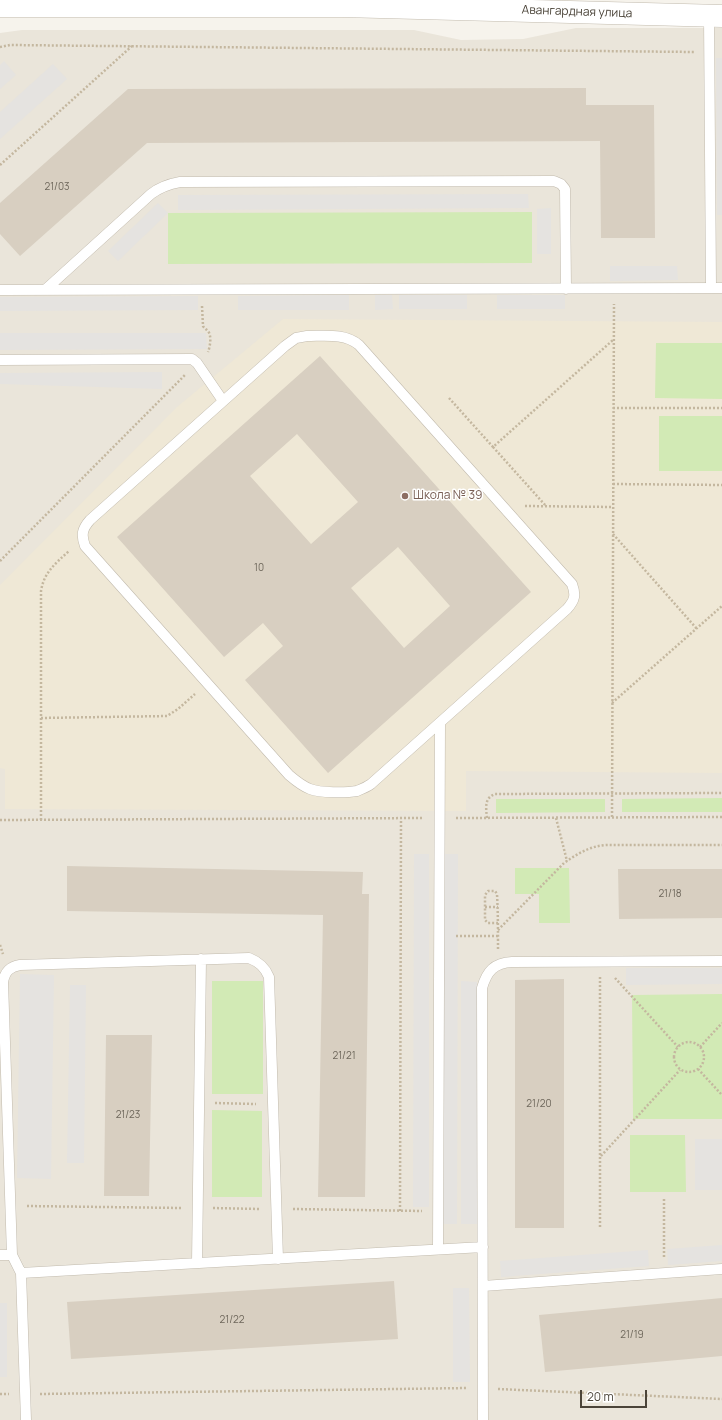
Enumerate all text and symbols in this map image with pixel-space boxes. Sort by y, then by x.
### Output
street label: Авангардная улица [521,3,633,21]
house number: 21/03 [44,181,70,193]
place label: Школа № 39 [413,489,483,503]
marker: Школа № 39 [400,491,410,501]
house number: 10 [254,562,264,574]
house number: 21/18 [658,888,682,900]
house number: 21/21 [332,1050,356,1062]
house number: 21/20 [526,1098,552,1110]
house number: 21/23 [116,1109,140,1121]
house number: 21/22 [220,1314,244,1326]
house number: 21/19 [620,1329,644,1341]
scale bar [582,1382,649,1408]
text: 20 m [587,1388,614,1405]

